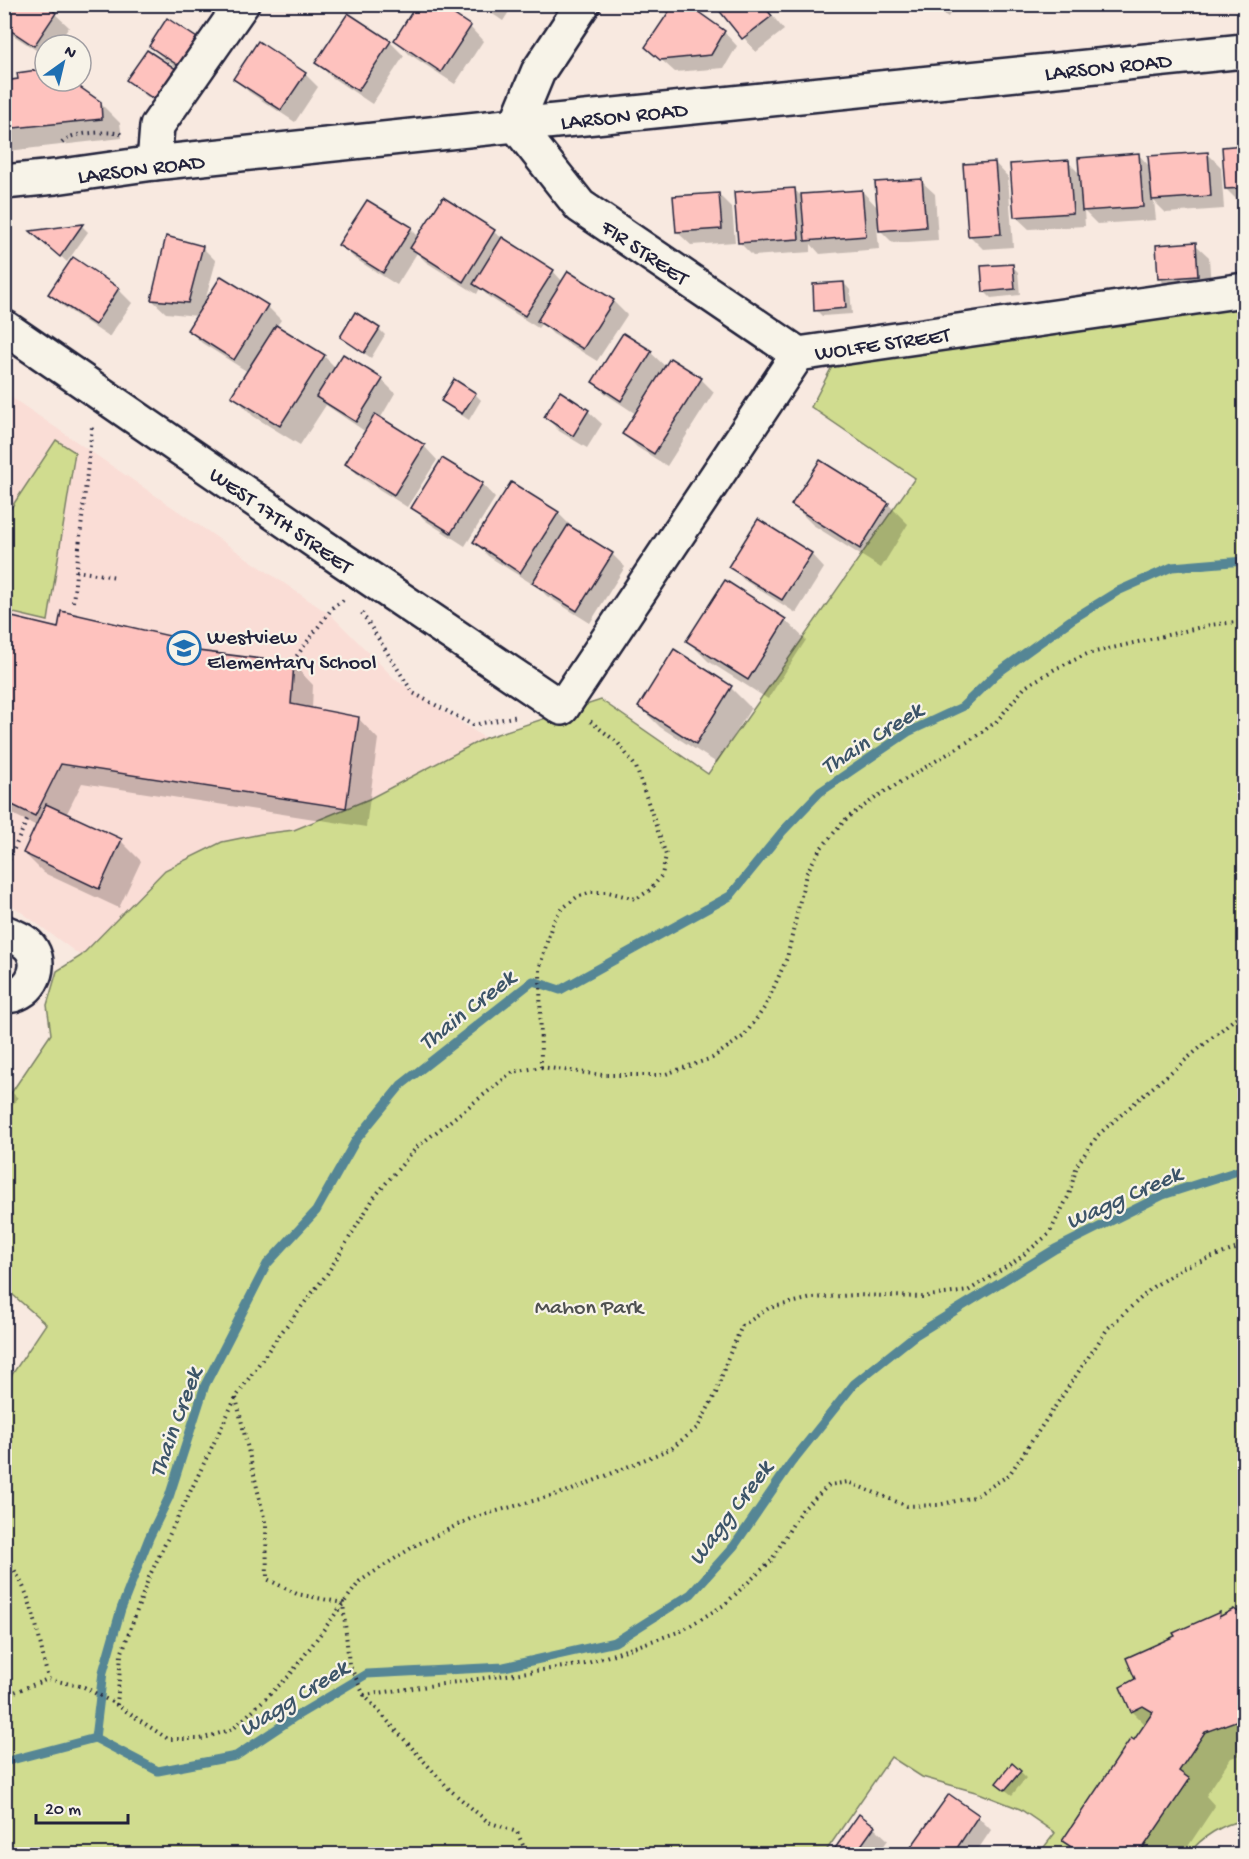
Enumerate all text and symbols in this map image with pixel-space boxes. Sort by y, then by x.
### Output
north arrow [33,33,93,93]
text: N [60,43,80,65]
street label: LARSON ROAD [1044,49,1174,89]
street label: LARSON ROAD [560,98,690,138]
street label: LARSON ROAD [77,150,207,192]
street label: FIR STREET [594,215,693,294]
street label: WOLFE STREET [813,323,953,368]
street label: WEST 17TH STREET [203,463,358,582]
place label: Westview Elementary School [207,626,377,677]
school or university icon: Westview Elementary School [166,630,202,666]
water label: Thain Creek [817,696,931,783]
water label: Thain Creek [414,964,524,1058]
water label: Wagg Creek [1062,1160,1189,1238]
park label: Mahon Park [535,1296,645,1322]
water label: Thain Creek [144,1362,211,1482]
water label: Wagg Creek [683,1454,782,1572]
water label: Wagg Creek [235,1654,357,1745]
scale bar [36,1787,128,1825]
text: 20 m [45,1800,81,1821]

